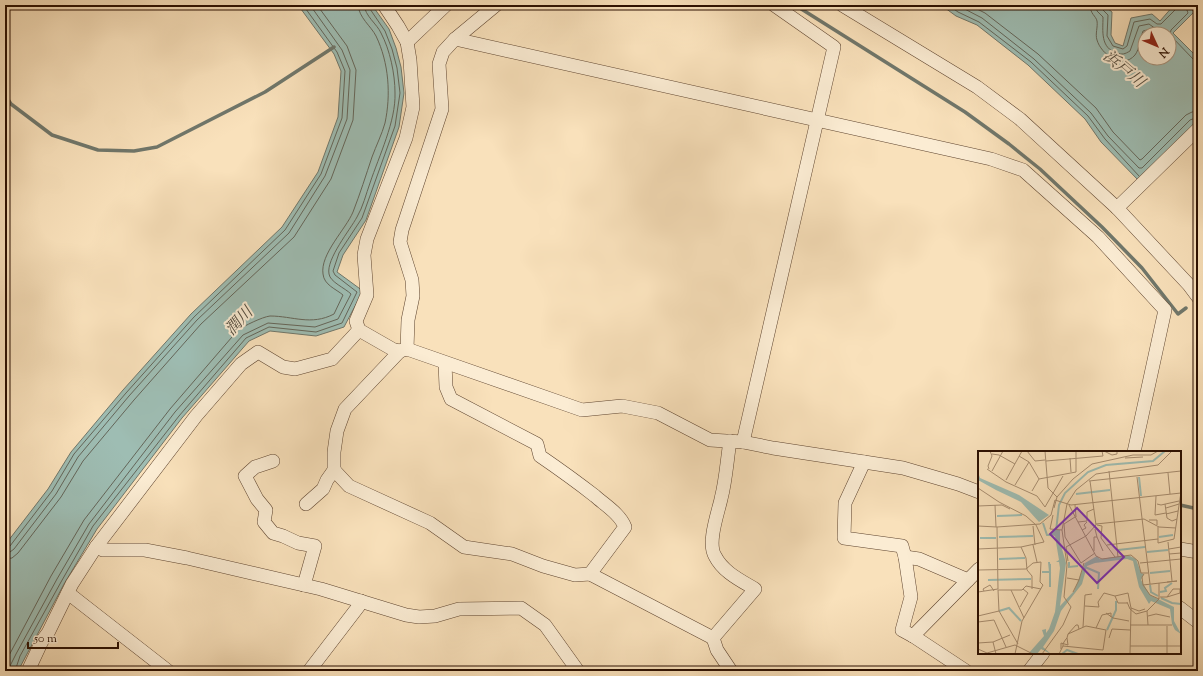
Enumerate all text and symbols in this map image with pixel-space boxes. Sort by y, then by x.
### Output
north arrow [1137,26,1177,66]
text: N [1155,43,1173,61]
water label: 浜戸川 [1097,46,1150,96]
water label: 潤川 [221,301,261,342]
inset map [978,451,1181,654]
scale bar [28,624,118,650]
text: 50 m [33,630,57,648]

